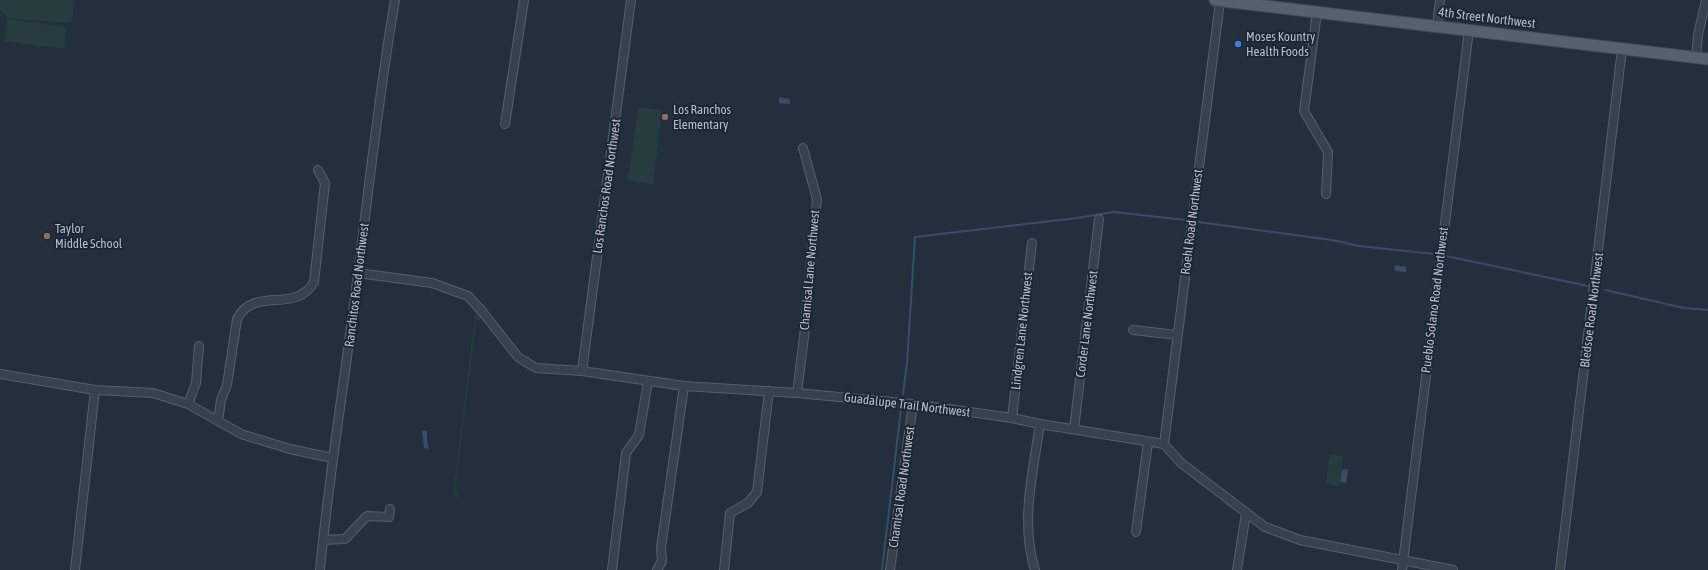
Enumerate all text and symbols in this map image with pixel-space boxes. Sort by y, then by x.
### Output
street label: 4th Street Northwest [1438,4,1536,32]
place label: Moses Kountry Health Foods [1246,29,1315,60]
marker: Moses Kountry Health Foods [1233,39,1243,49]
place label: Los Ranchos Elementary [673,102,731,133]
marker: Los Ranchos Elementary [660,112,670,122]
street label: Los Ranchos Road Northwest [590,118,624,254]
street label: Roehl Road Northwest [1178,168,1206,276]
street label: Chamisal Lane Northwest [797,209,823,331]
place label: Taylor Middle School [55,221,122,252]
street label: Ranchitos Road Northwest [342,222,372,348]
street label: Pueblo Solano Road Northwest [1418,226,1452,374]
marker: Taylor Middle School [42,231,52,241]
street label: Bledsoe Road Northwest [1577,252,1607,368]
street label: Corder Lane Northwest [1073,269,1101,379]
street label: Lindgren Lane Northwest [1008,271,1036,391]
street label: Guadalupe Trail Northwest [843,390,971,420]
street label: Chamisal Road Northwest [886,425,918,549]

